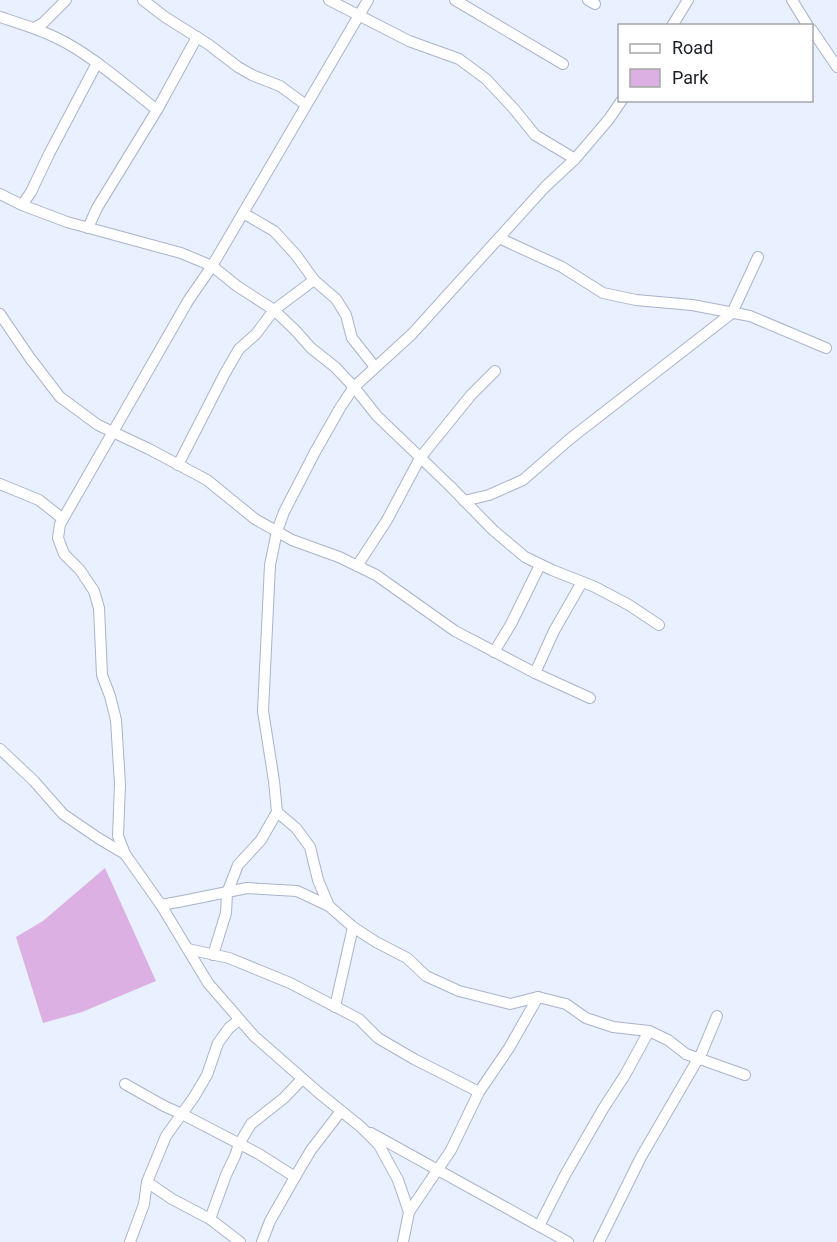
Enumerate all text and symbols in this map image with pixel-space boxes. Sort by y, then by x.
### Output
legend [618,24,813,102]
text: Road [672,37,713,58]
text: Park [672,67,709,88]

